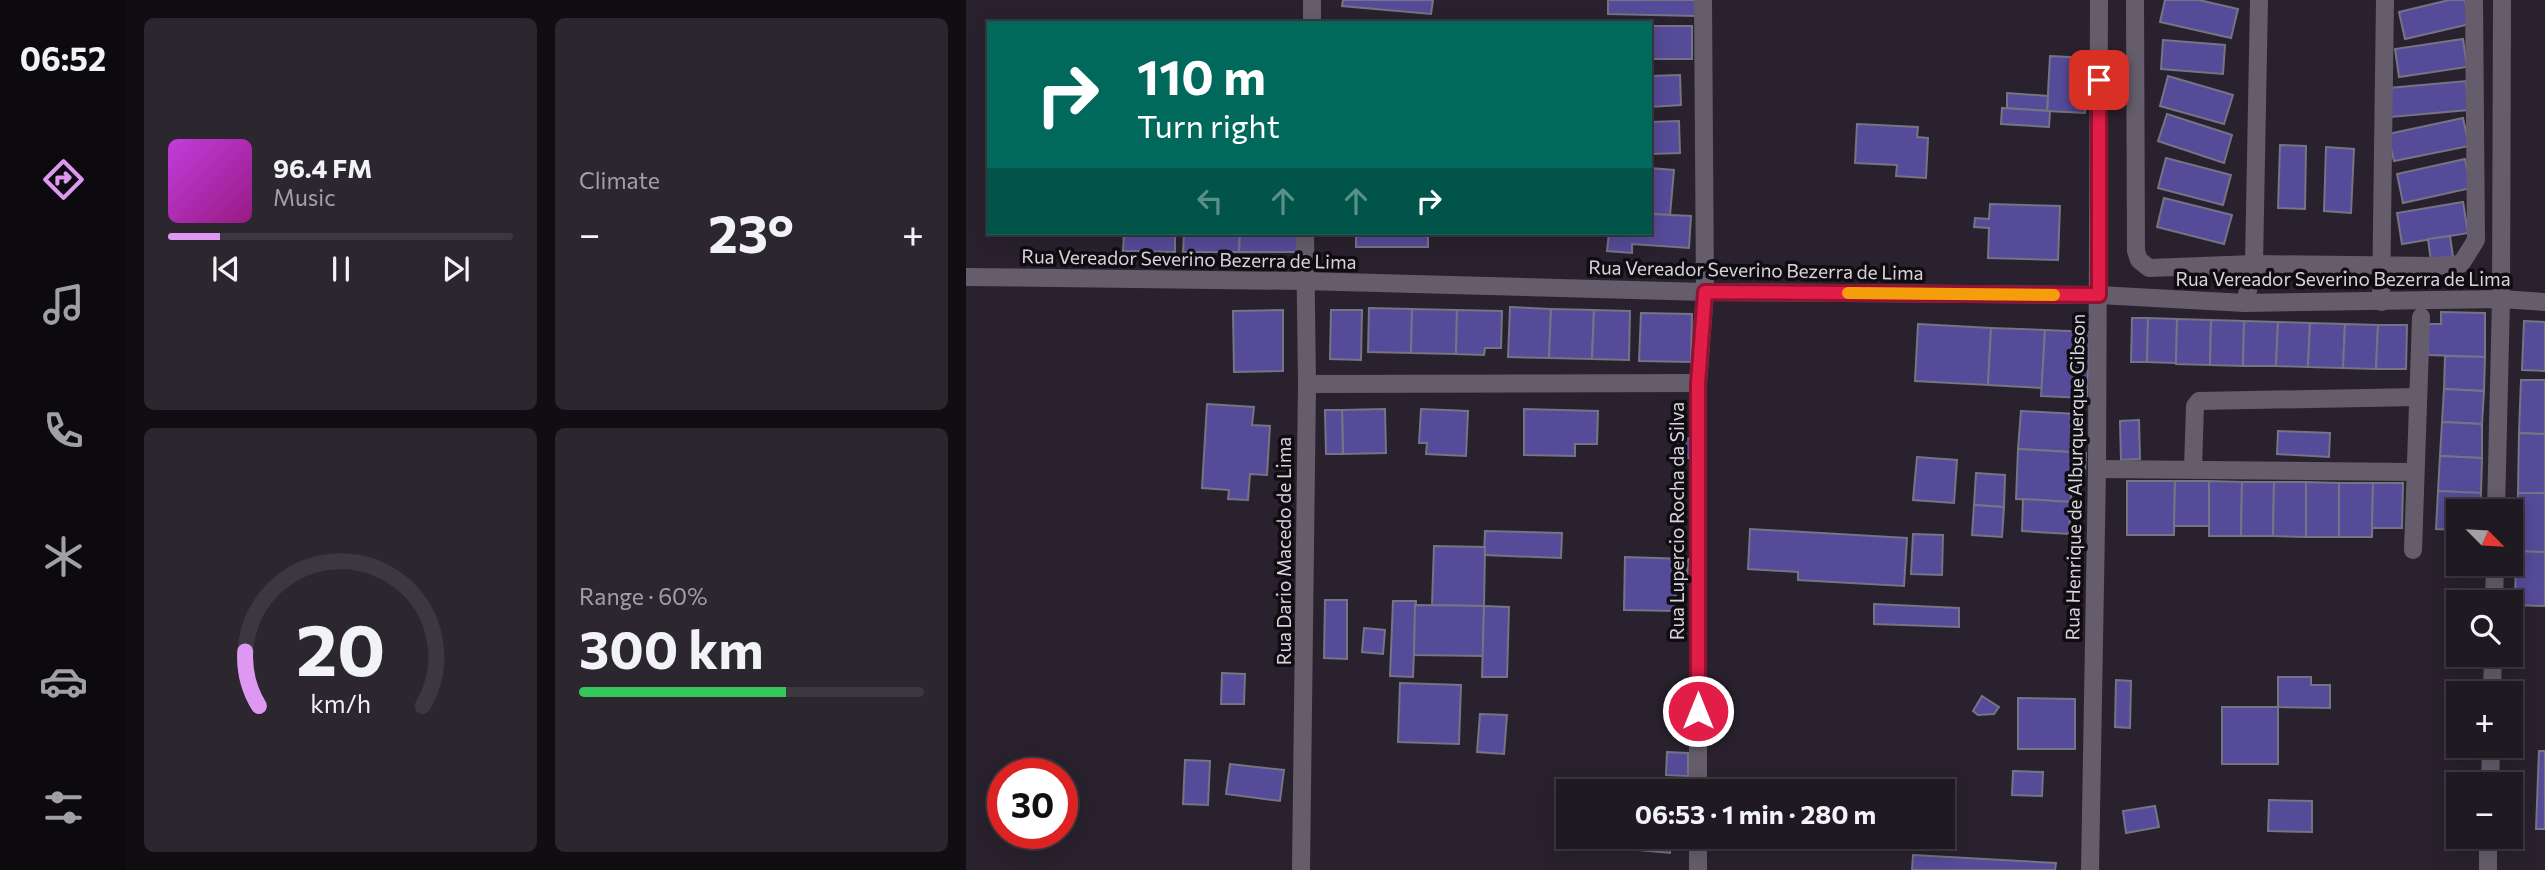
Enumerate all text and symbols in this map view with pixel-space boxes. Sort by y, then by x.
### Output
text: 06:52 [20,38,106,78]
text: 110 m [1137,45,1266,105]
icon: right [1022,49,1113,140]
pin [2069,50,2129,110]
icon: arrive [2080,61,2118,99]
text: Turn right [1137,105,1280,145]
text: 96.4 FM [273,152,372,183]
icon: directions [39,155,88,204]
text: Climate [579,166,660,194]
icon: left [1191,182,1229,220]
icon: ahead [1264,182,1302,220]
icon: ahead [1337,182,1375,220]
icon: right [1410,182,1448,220]
text: Music [273,183,336,211]
text: 23° [708,200,794,264]
text: − [579,209,601,256]
text: + [902,209,924,256]
street label: Rua Vereador Severino Bezerra de Lima [1021,244,1357,273]
icon: previous [207,250,245,288]
icon: pause [322,250,360,288]
icon: next [437,250,475,288]
street label: Rua Vereador Severino Bezerra de Lima [1588,255,1924,284]
street label: Rua Vereador Severino Bezerra de Lima [2175,267,2511,290]
icon: music [39,280,88,329]
street label: Rua Henrique de Alburquerque Gibson [2060,314,2089,640]
street label: Rua Lupercio Rocha da Silva [1665,402,1688,640]
icon: phone [39,406,88,455]
street label: Rua Dario Macedo de Lima [1272,437,1295,665]
north arrow [2446,499,2524,576]
map controls [2446,499,2523,849]
icon: climate [39,532,88,581]
text: Range · 60% [579,582,707,610]
button: search [2446,590,2523,667]
text: 20 [296,602,385,691]
text: 300 km [579,616,764,680]
icon: car [39,657,88,706]
position arrow [1661,674,1735,748]
button: + [2446,681,2523,758]
text: km/h [310,688,371,718]
speed limit sign: 30 [987,758,1078,849]
button: − [2446,772,2523,849]
icon: filters [39,783,88,832]
text: 06:53 · 1 min · 280 m [1635,798,1876,829]

